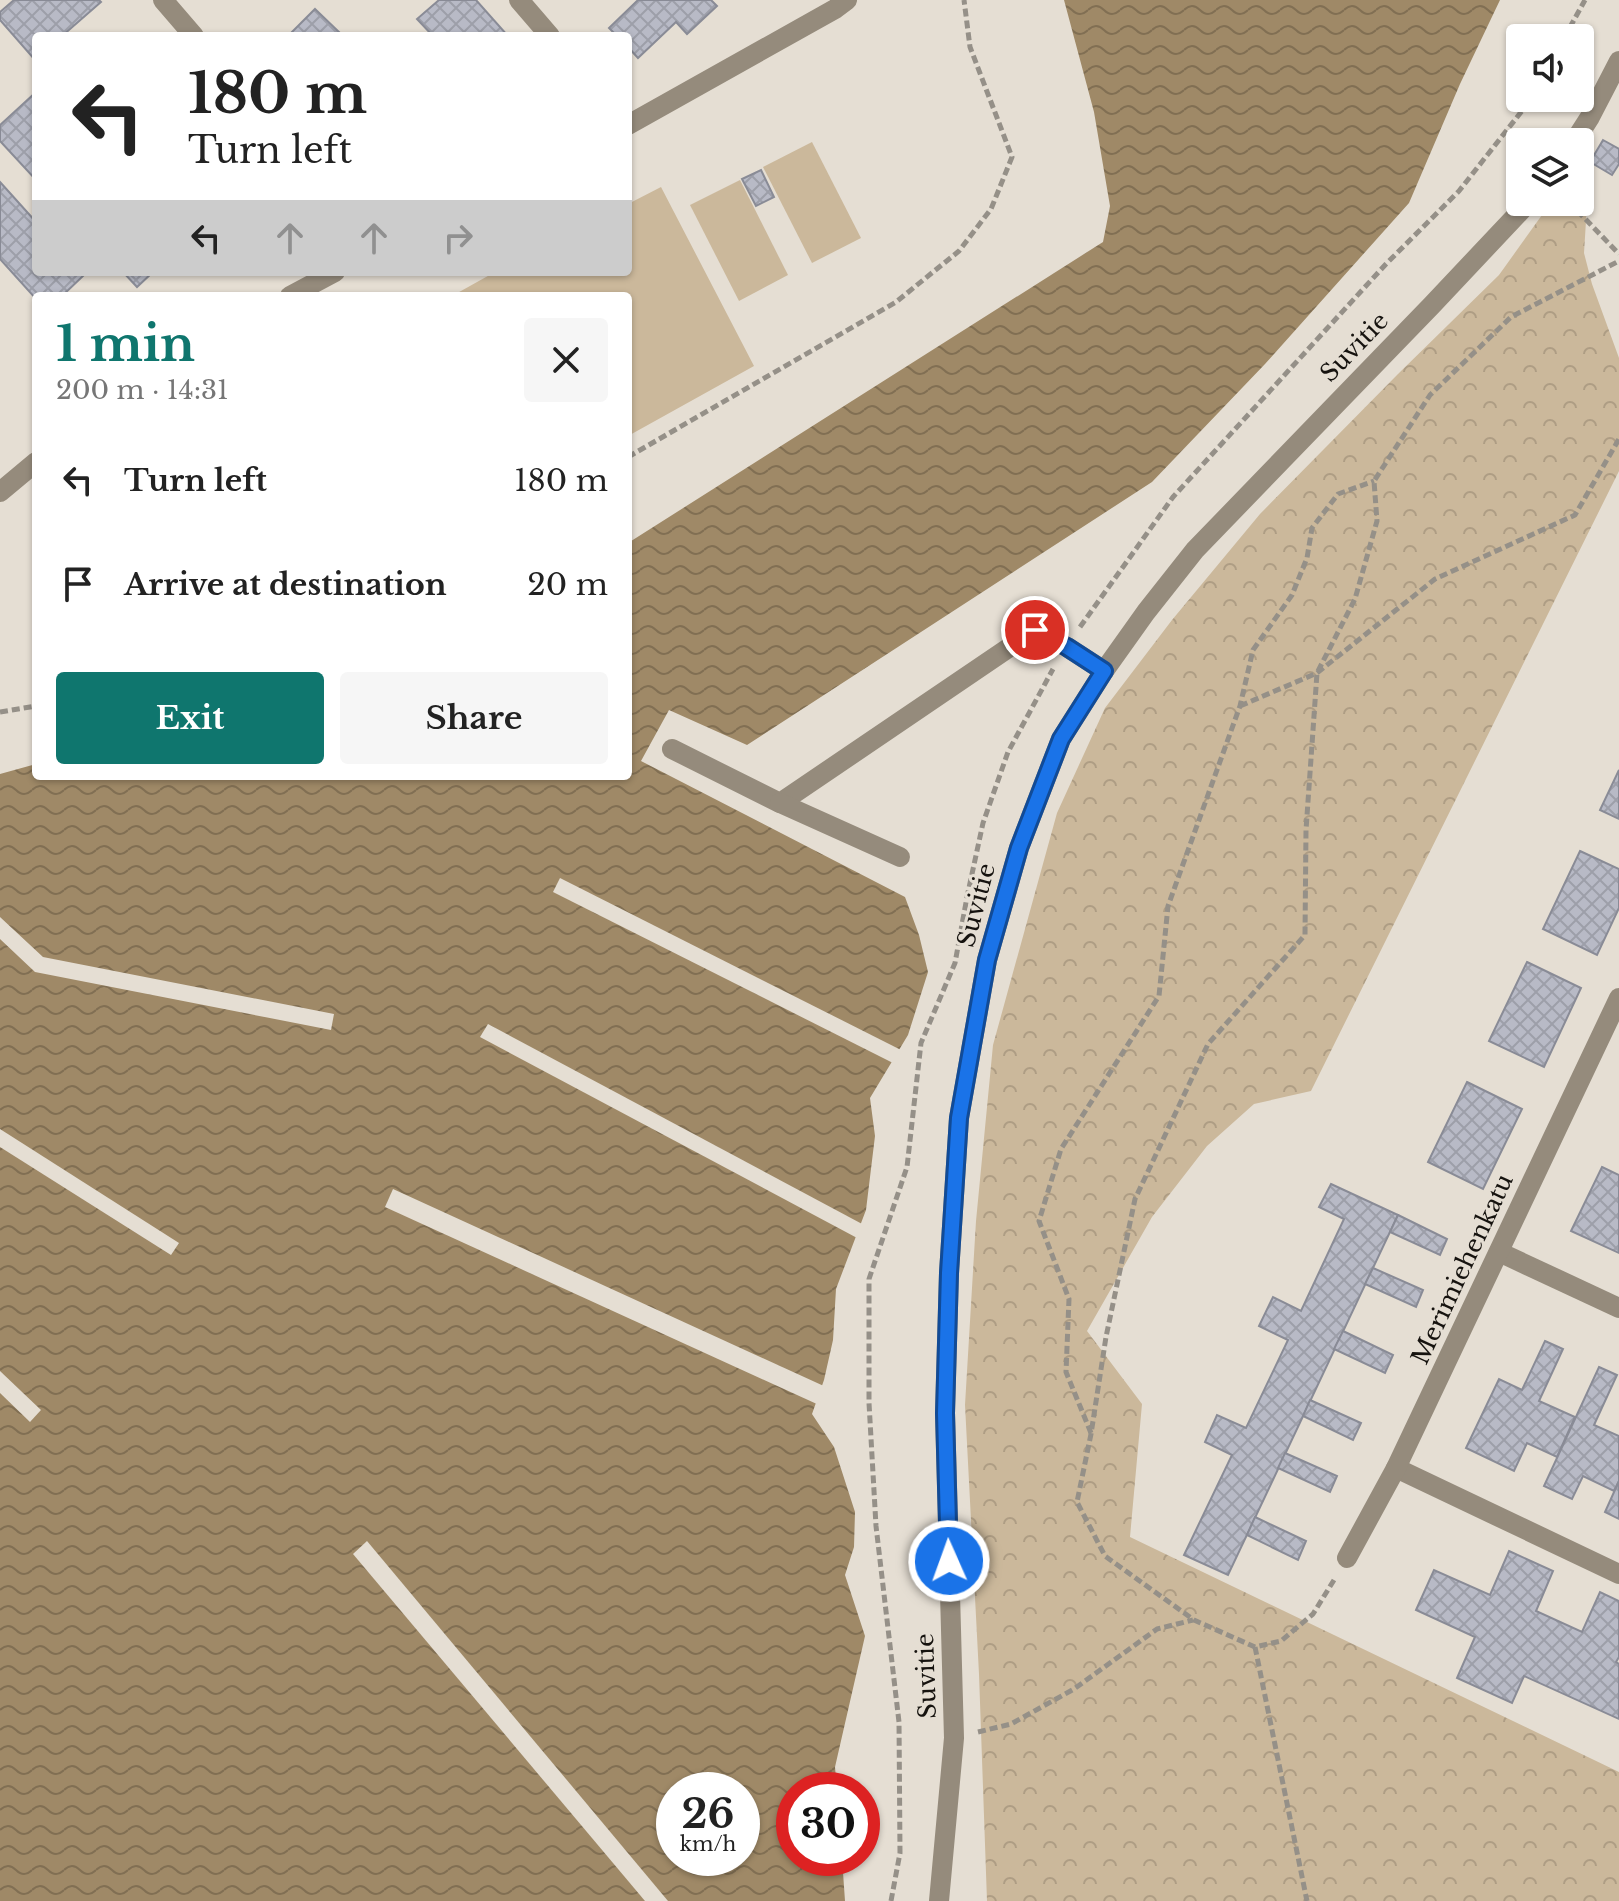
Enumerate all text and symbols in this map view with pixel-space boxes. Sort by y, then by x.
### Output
map controls [1506,24,1594,216]
button: sound [1506,24,1594,112]
text: 180 m [188,59,367,128]
icon: left [56,64,160,168]
text: Turn left [188,128,352,173]
button: layers [1506,128,1594,216]
icon: left [184,216,228,260]
icon: ahead [268,216,312,260]
icon: ahead [352,216,396,260]
icon: right [436,216,480,260]
street label: Suvitie [1314,306,1394,388]
text: 1 min [56,314,195,374]
button: close [524,318,608,402]
text: 200 m · 14:31 [56,374,229,406]
icon: left [56,458,100,502]
text: Turn left [124,462,267,499]
text: 180 m [514,462,608,499]
icon: arrive [56,562,100,606]
text: Arrive at destination [124,566,447,603]
text: 20 m [527,566,608,603]
pin [1001,596,1069,664]
icon: arrive [1013,608,1057,652]
button: Exit [56,672,324,764]
button: Share [340,672,608,764]
street label: Suvitie [951,860,1001,950]
street label: Merimiehenkatu [1405,1169,1519,1369]
position arrow [907,1519,991,1603]
street label: Suvitie [910,1633,942,1719]
speed limit sign: 30 [776,1772,880,1876]
text: 26 [682,1789,735,1839]
text: km/h [680,1832,736,1856]

